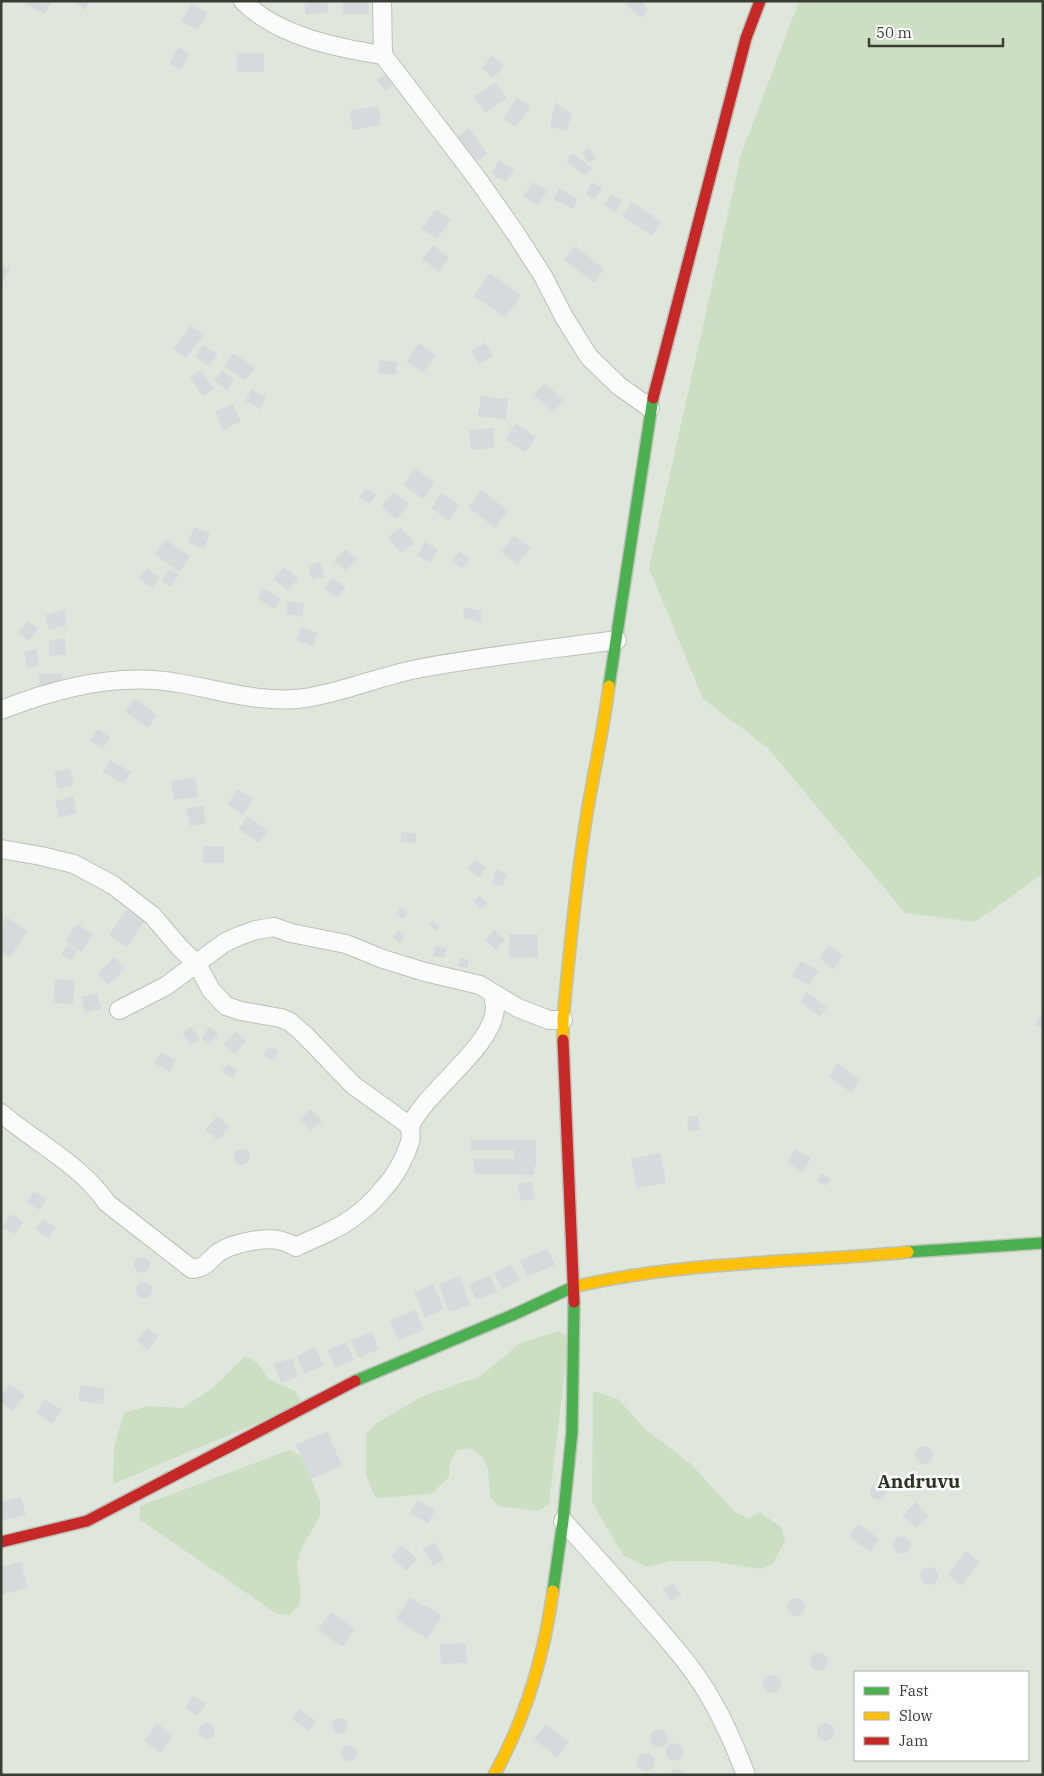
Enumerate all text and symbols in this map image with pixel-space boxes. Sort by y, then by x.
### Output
scale bar [869,15,1003,47]
text: 50 m [876,23,912,42]
district label: Andruvu [878,1469,960,1493]
legend [854,1671,1029,1761]
text: Fast [899,1681,929,1700]
text: Slow [899,1706,933,1725]
text: Jam [899,1731,928,1750]

